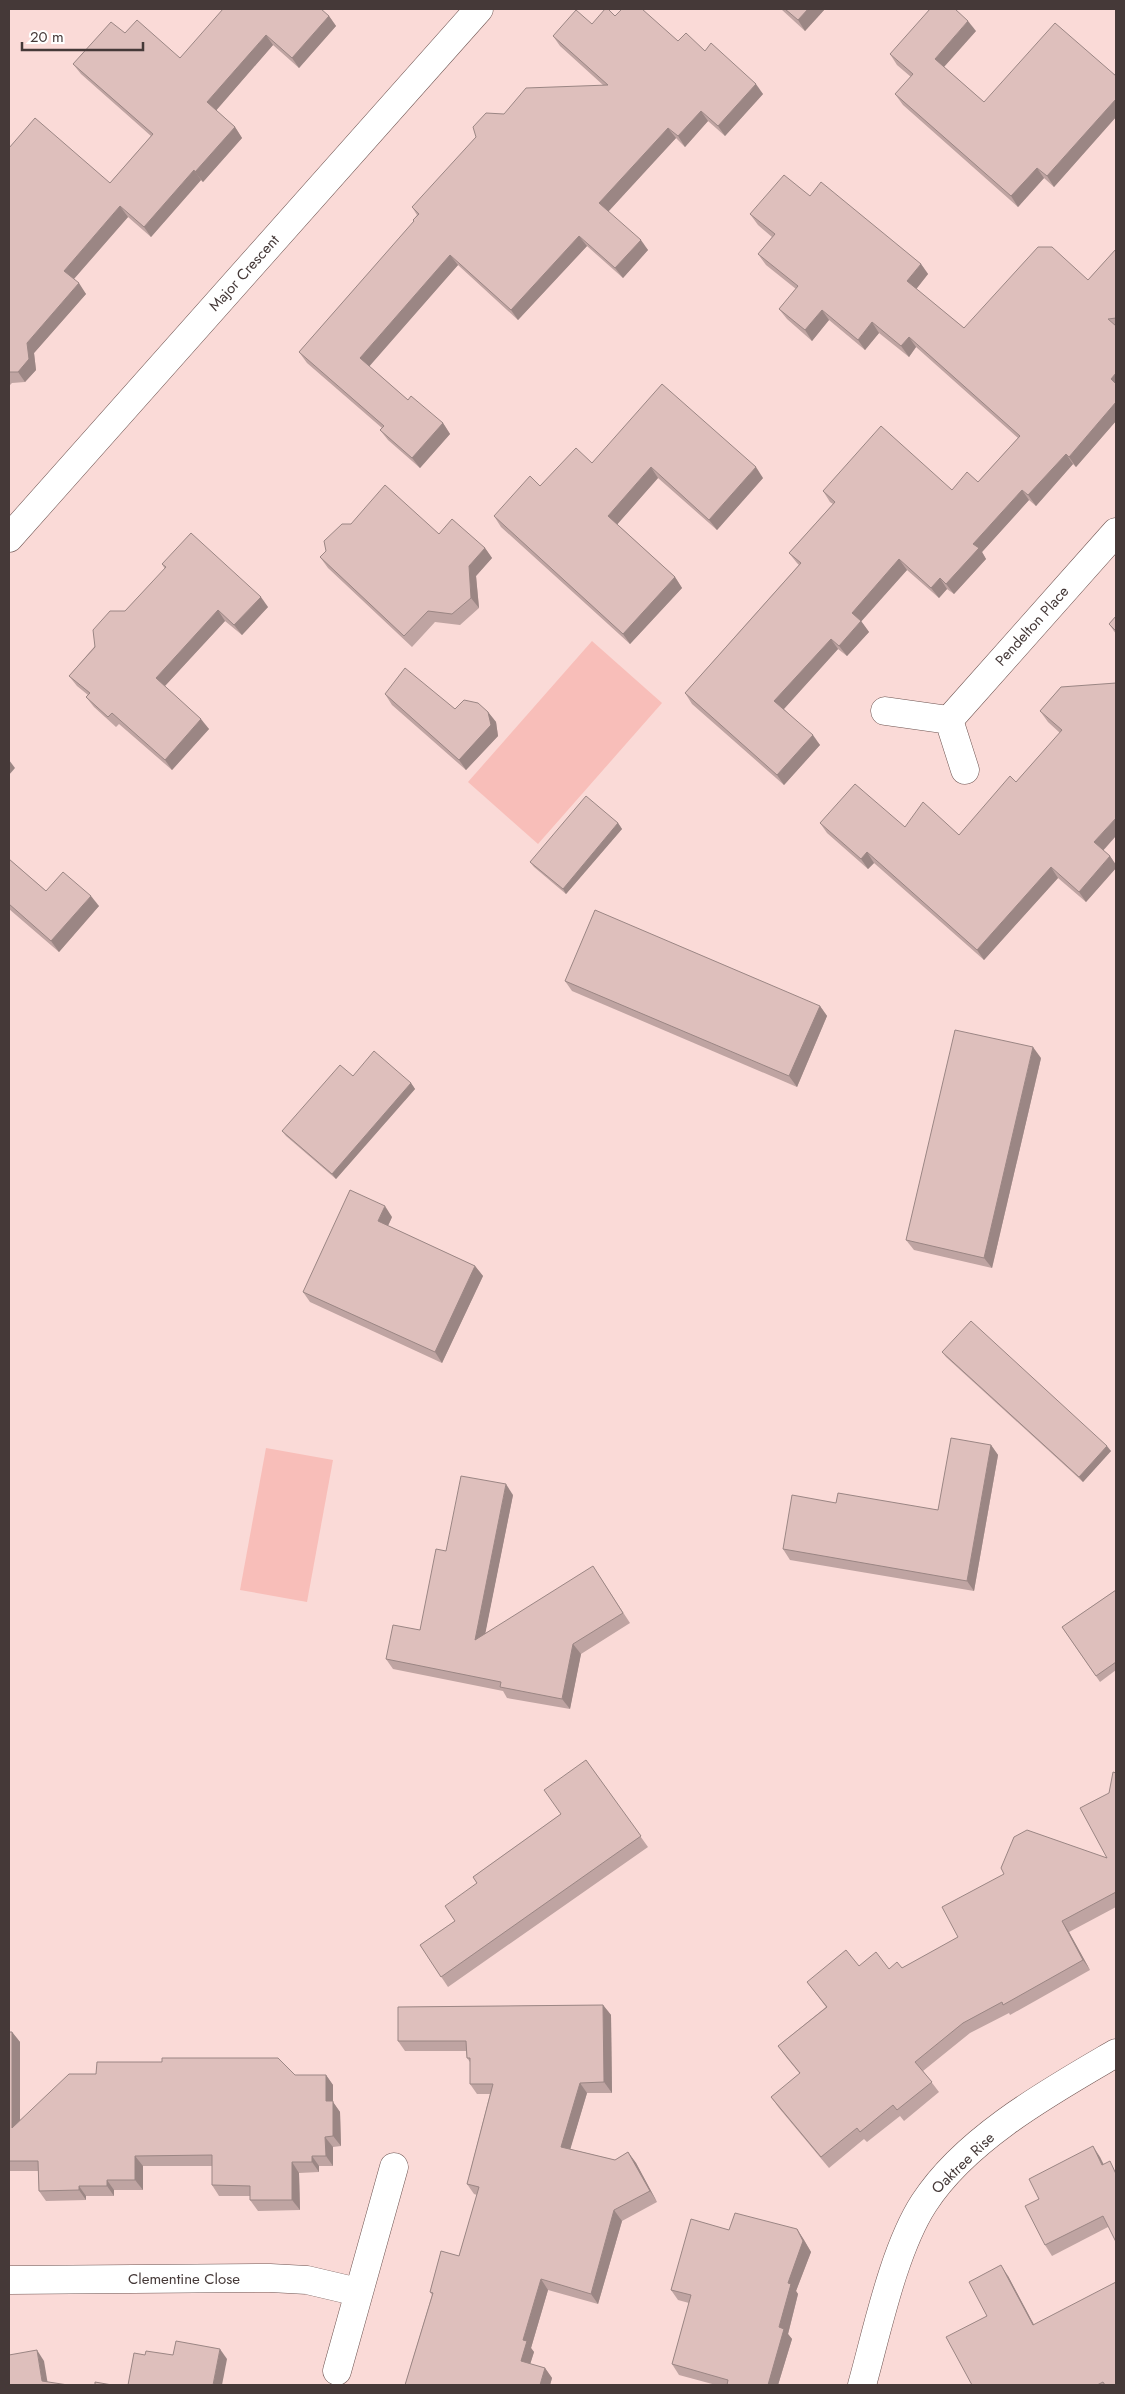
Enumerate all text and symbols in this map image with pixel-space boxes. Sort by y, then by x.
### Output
scale bar [22,20,144,52]
text: 20 m [30,26,64,48]
street label: Major Crescent [204,230,285,316]
street label: Pendelton Place [990,581,1074,671]
street label: Oaktree Rise [927,2127,1000,2199]
street label: Clementine Close [128,2268,240,2290]

